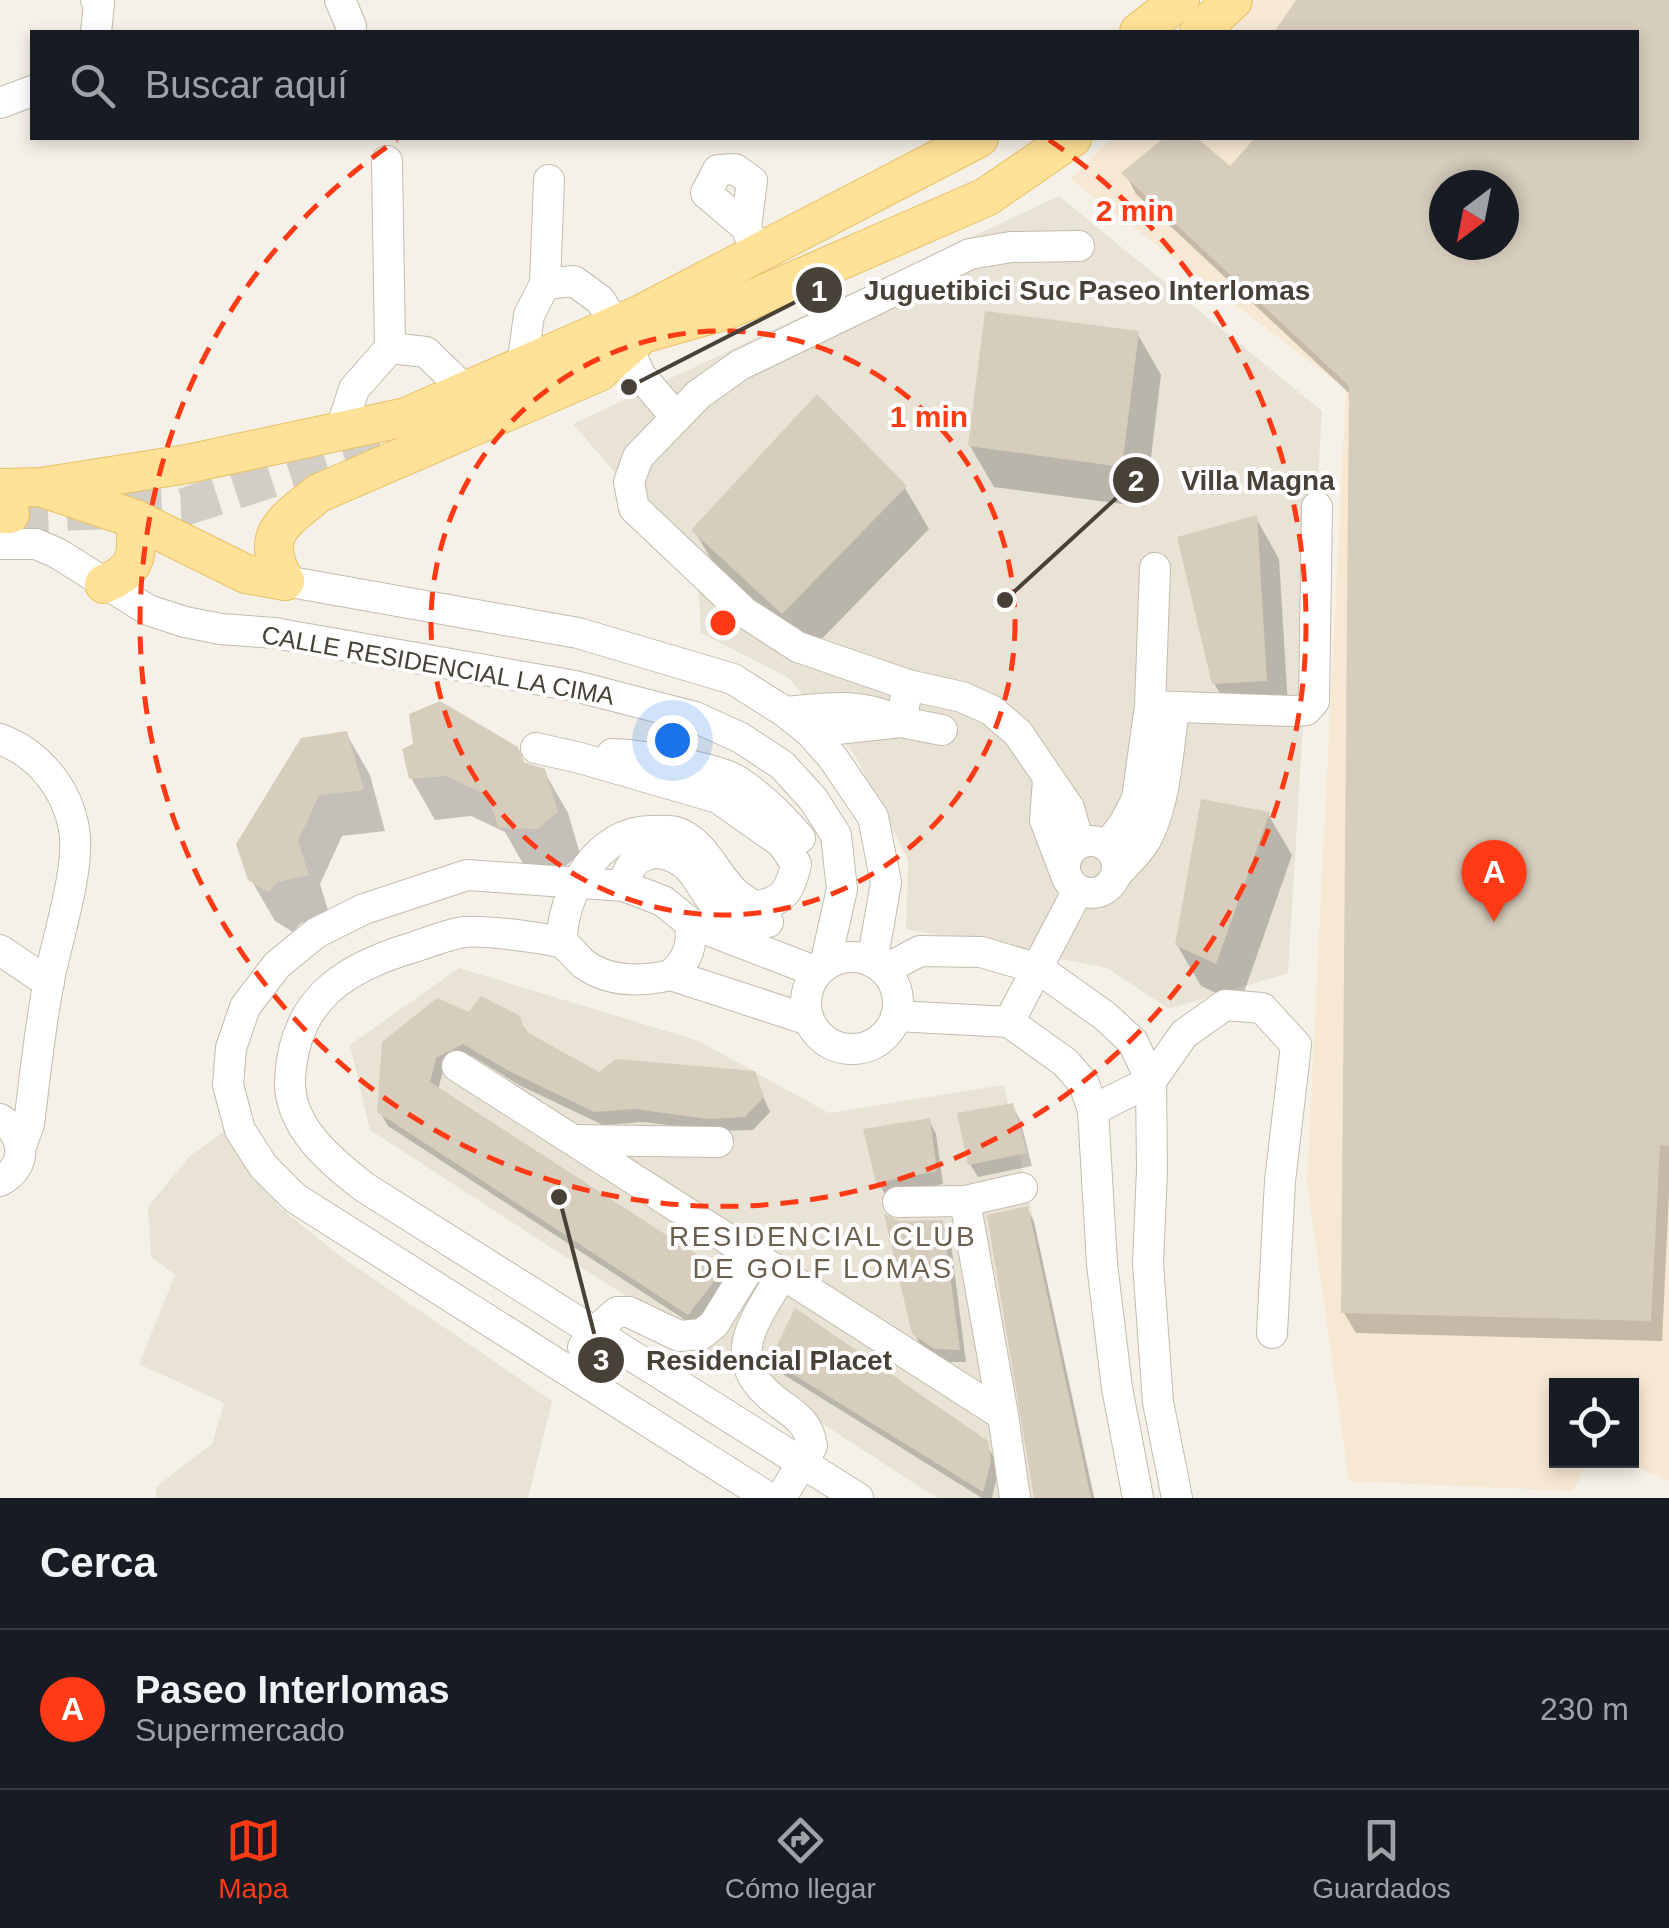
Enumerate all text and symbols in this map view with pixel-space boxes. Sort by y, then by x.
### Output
search box [30,30,1639,140]
icon: search [65,58,120,113]
text: Buscar aquí [145,64,348,106]
north arrow [1429,170,1519,260]
text: 2 min [1096,194,1174,227]
callout: Juguetibici Suc Paseo Interlomas [794,261,1331,319]
text: 1 [811,274,827,307]
text: Juguetibici Suc Paseo Interlomas [864,275,1310,306]
text: 1 min [890,400,968,433]
callout: Villa Magna [1111,451,1354,509]
text: 2 [1128,464,1144,497]
text: Villa Magna [1181,465,1335,496]
centre of rings [705,605,741,641]
street label: CALLE RESIDENCIAL LA CIMA [260,620,617,710]
your location [647,715,698,766]
pin: A [1462,840,1526,922]
district label: RESIDENCIAL CLUB DE GOLF LOMAS [669,1221,977,1284]
callout: Residencial Placet [576,1331,912,1389]
text: 3 [593,1343,609,1376]
text: Residencial Placet [646,1345,892,1376]
map controls [1549,1378,1639,1468]
button: locate [1549,1378,1639,1468]
text: Cerca [40,1539,157,1586]
text: Paseo Interlomas [135,1669,450,1711]
text: A [61,1691,84,1727]
text: 230 m [1540,1691,1629,1727]
text: Supermercado [135,1712,345,1748]
tab: Mapa [218,1813,288,1905]
tab: Cómo llegar [725,1813,876,1905]
tab: Guardados [1312,1813,1451,1905]

